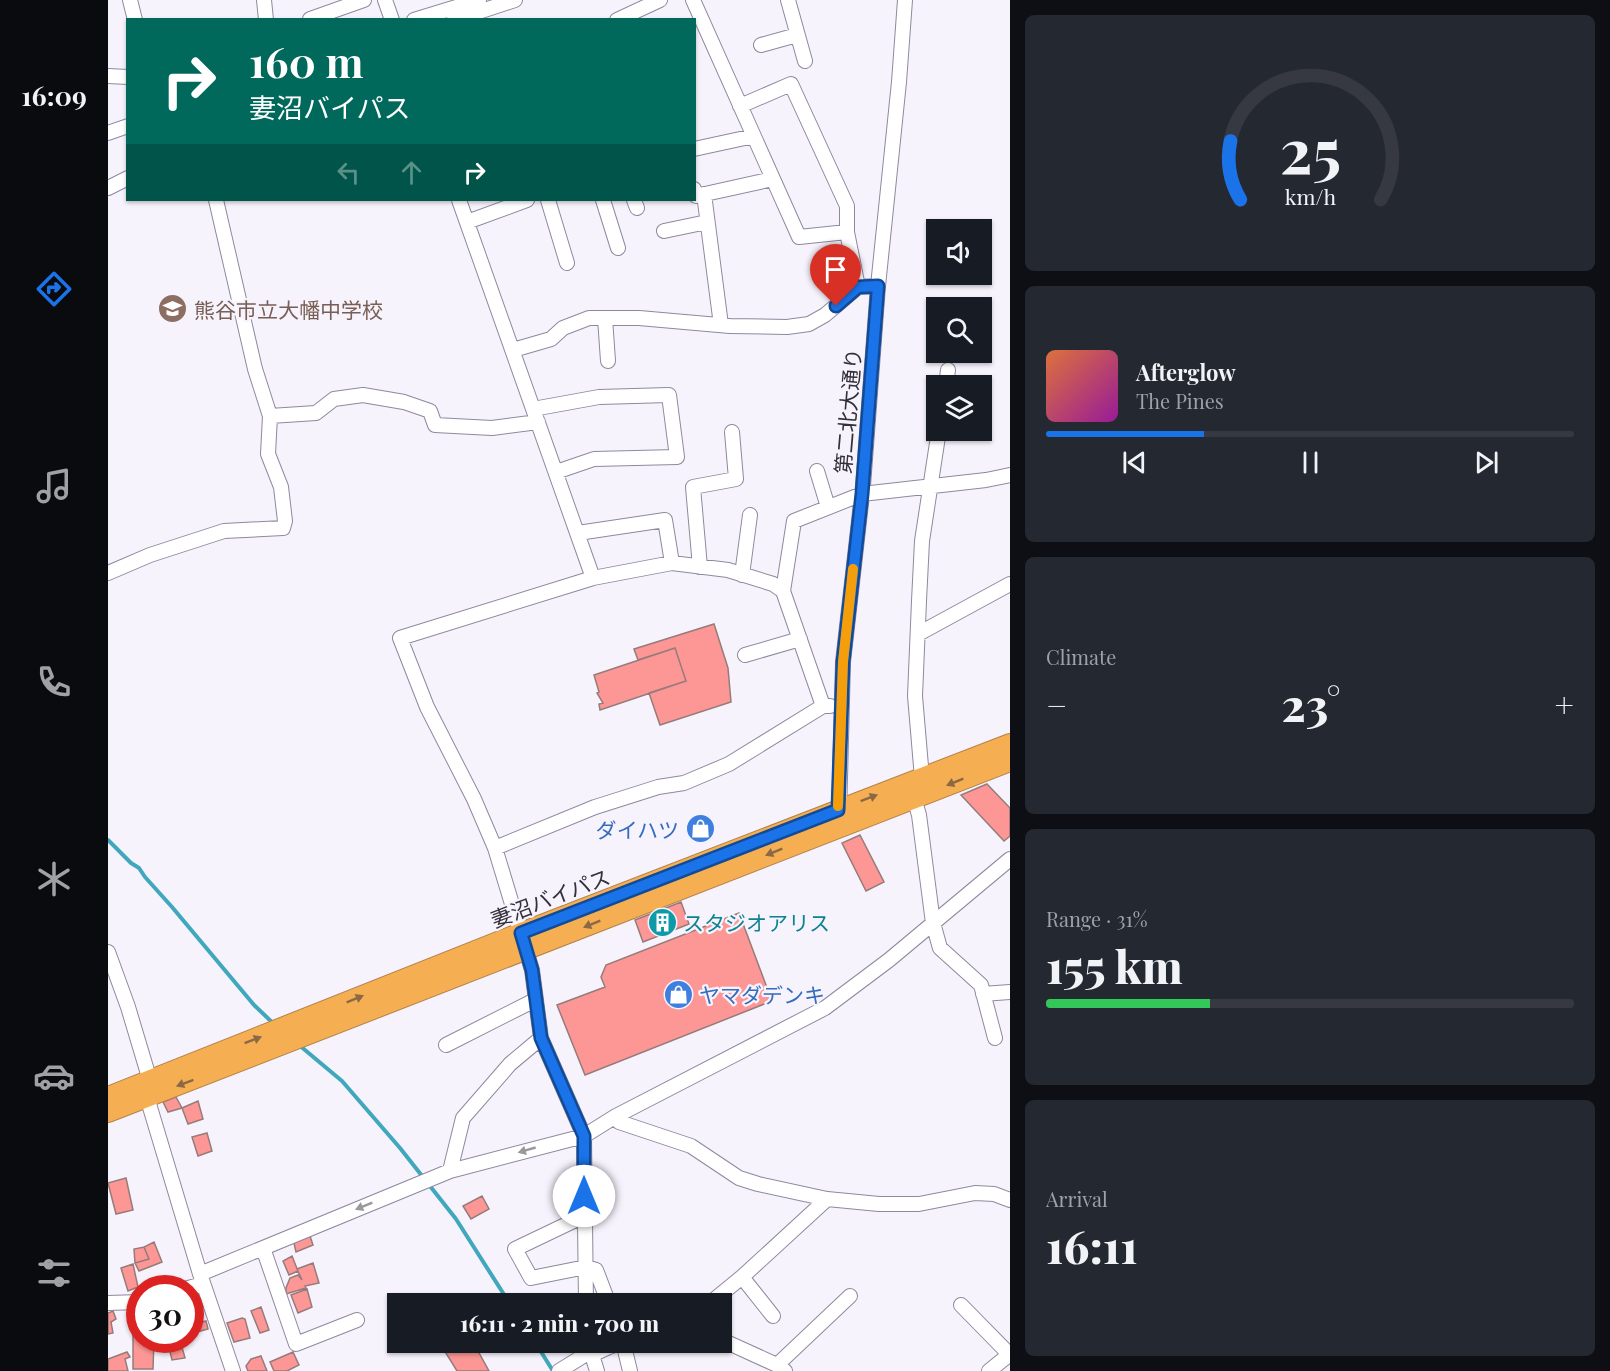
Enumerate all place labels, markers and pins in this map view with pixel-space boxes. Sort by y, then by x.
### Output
pin [810,244,861,306]
school or university icon: 熊谷市立大幡中学校 [157,293,189,325]
place label: 熊谷市立大幡中学校 [194,295,383,323]
shop icon: ダイハツ [684,813,716,845]
place label: ダイハツ [595,815,679,843]
building icon: スタジオアリス [646,906,678,938]
place label: スタジオアリス [683,908,830,936]
shop icon: ヤマダデンキ [662,978,694,1010]
place label: ヤマダデンキ [699,980,825,1008]

